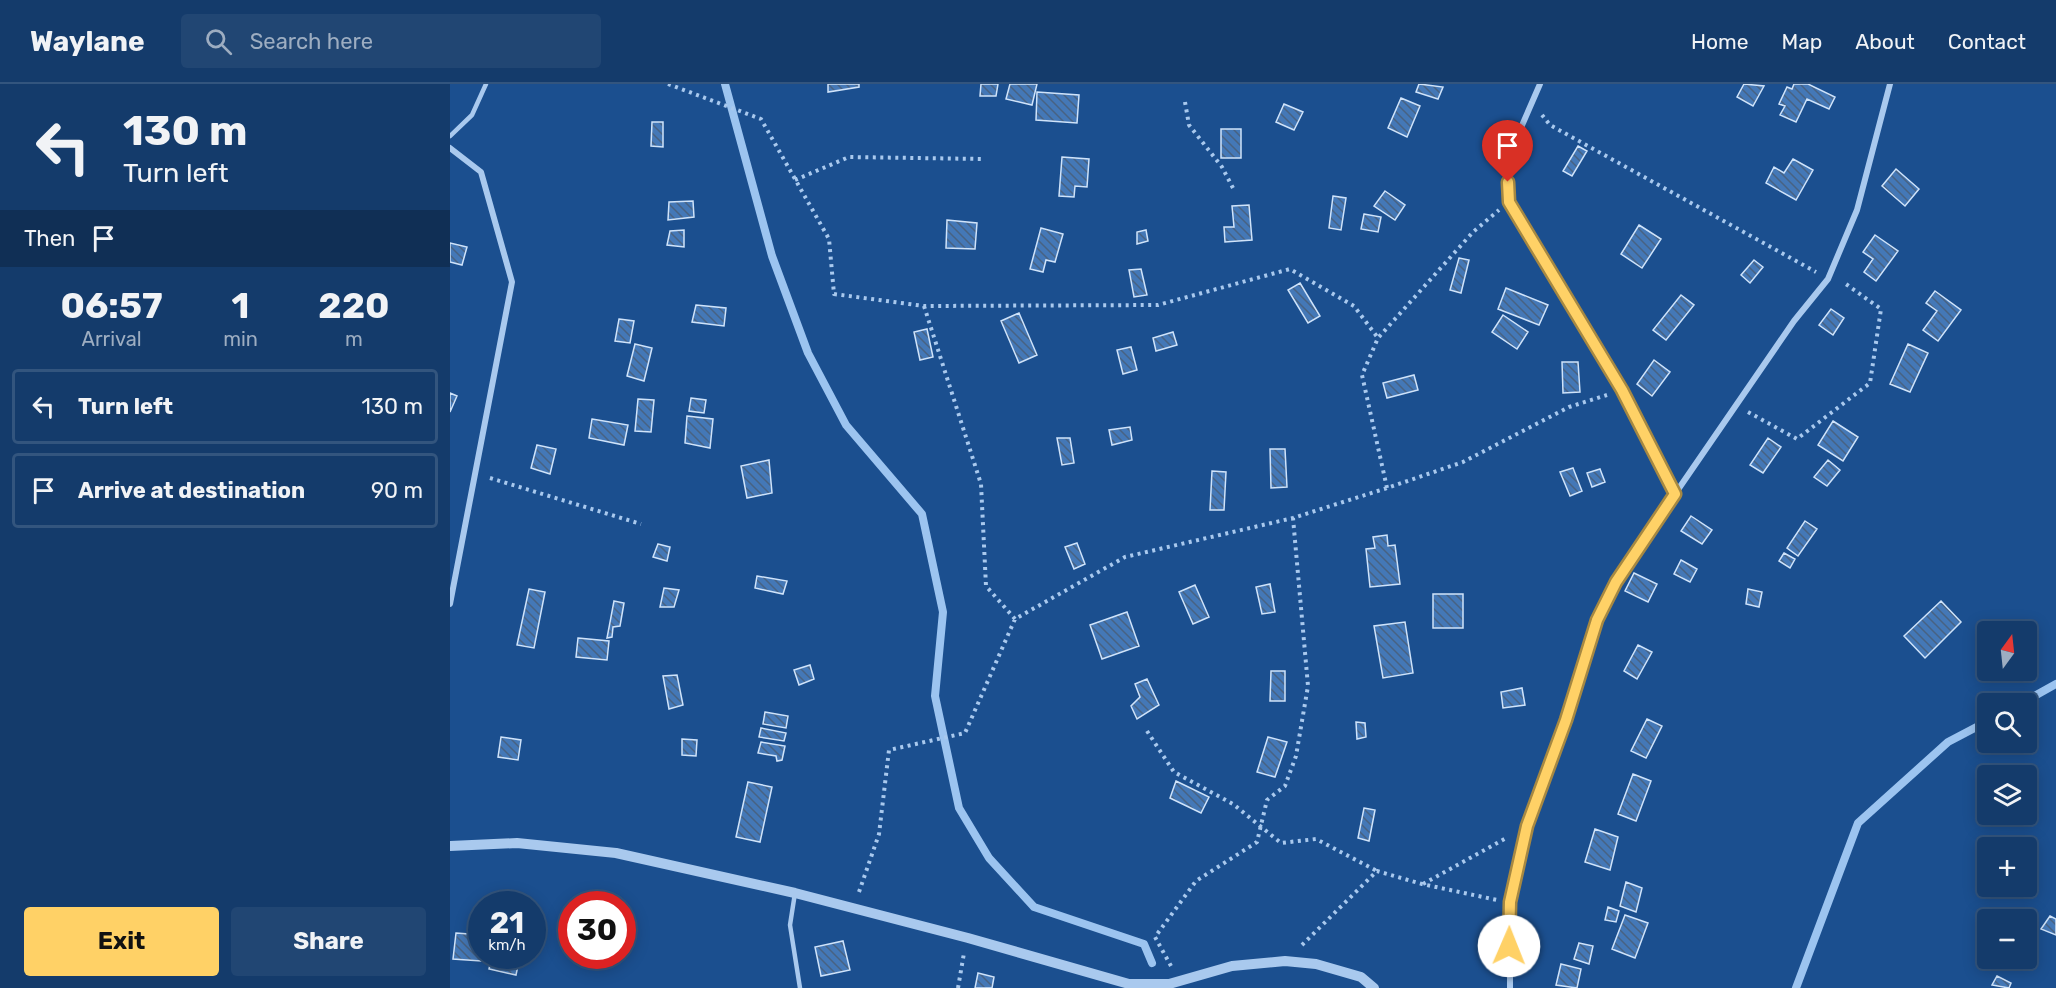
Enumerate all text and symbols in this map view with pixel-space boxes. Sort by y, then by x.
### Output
search box [181,14,601,68]
text: Waylane [30,25,145,58]
icon: search [202,25,235,58]
text: Search here [250,28,373,55]
text: Home [1691,29,1748,54]
text: Map [1781,29,1822,54]
text: About [1855,29,1915,54]
text: Contact [1948,29,2026,54]
text: 130 m [123,106,248,156]
icon: left [24,108,102,186]
pin [1482,120,1533,182]
icon: arrive [1491,129,1524,162]
text: Turn left [123,157,228,189]
icon: arrive [87,222,120,255]
text: Then [24,225,75,252]
text: 06:57 [60,284,163,327]
text: 1 [232,284,249,327]
text: 220 [318,284,390,327]
text: Arrival [82,327,142,351]
text: min [223,327,258,351]
text: m [345,327,363,351]
icon: left [27,390,60,423]
text: Turn left [78,393,173,420]
text: 130 m [361,393,423,420]
icon: arrive [27,474,60,507]
text: Arrive at destination [78,477,305,504]
text: 90 m [371,477,423,504]
north arrow [1977,621,2037,681]
map controls [1977,621,2037,969]
button: search [1977,693,2037,753]
button: layers [1977,765,2037,825]
button: + [1977,837,2037,897]
speed limit sign: 30 [558,891,636,969]
text: 21 [490,905,524,941]
button: Exit [24,907,219,976]
button: Share [231,907,426,976]
button: − [1977,909,2037,969]
position arrow [1477,914,1541,978]
text: km/h [488,936,526,954]

